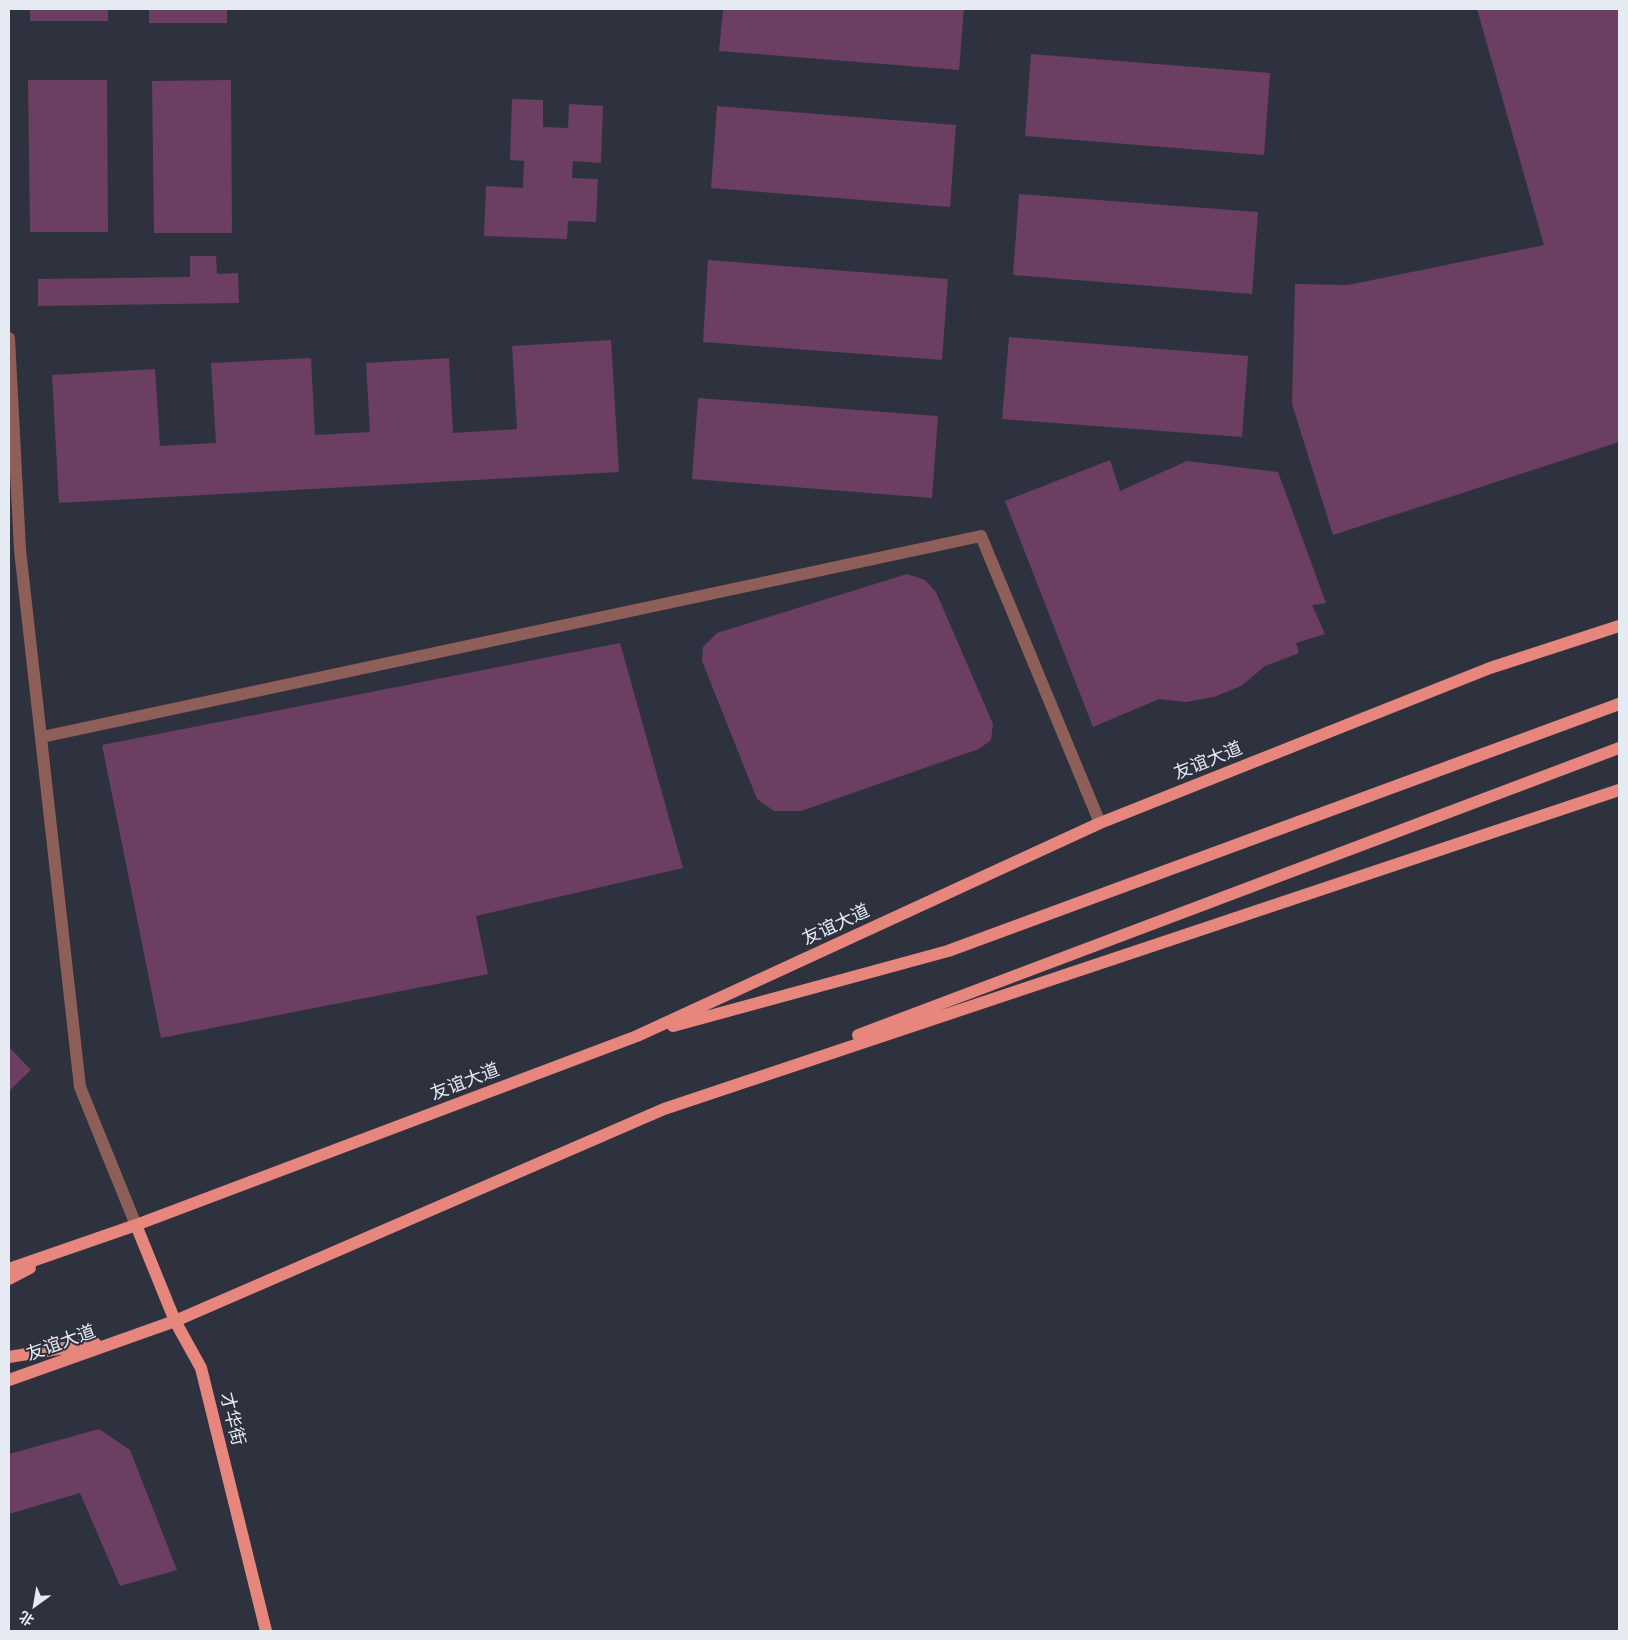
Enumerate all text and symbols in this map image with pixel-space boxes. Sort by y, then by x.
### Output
street label: 友谊大道 [1171,738,1245,784]
street label: 友谊大道 [799,900,873,950]
street label: 友谊大道 [428,1059,502,1105]
street label: 友谊大道 [23,1321,99,1365]
street label: 才华街 [215,1390,249,1448]
north arrow [10,1580,60,1630]
text: 北 [17,1608,37,1627]

